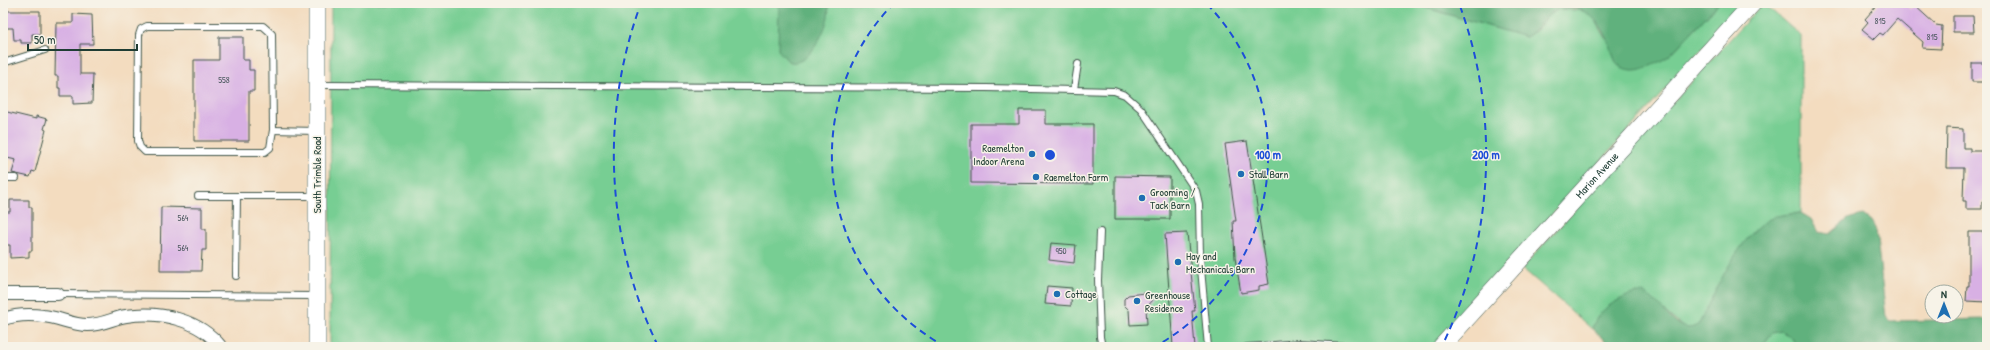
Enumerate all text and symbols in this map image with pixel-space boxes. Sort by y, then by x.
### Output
house number: 815 [1875,15,1886,27]
scale bar [28,26,137,52]
text: 50 m [34,31,55,48]
house number: 815 [1927,31,1938,43]
house number: 558 [218,74,230,86]
street label: South Trimble Road [310,136,324,213]
place label: Raemelton Indoor Arena [973,141,1025,168]
text: 100 m [1255,146,1281,163]
text: 200 m [1472,146,1500,163]
centre of rings [1043,148,1057,162]
marker: Raemelton Indoor Arena [1027,149,1037,159]
street label: Marion Avenue [1572,149,1622,201]
place label: Stall Barn [1249,167,1289,181]
marker: Stall Barn [1236,169,1246,179]
place label: Raemelton Farm [1044,170,1109,184]
marker: Raemelton Farm [1031,172,1041,182]
place label: Grooming / Tack Barn [1150,185,1196,212]
marker: Grooming / Tack Barn [1137,193,1147,203]
house number: 564 [178,212,189,224]
house number: 564 [178,242,189,254]
house number: 950 [1055,245,1067,257]
place label: Hay and Mechanicals Barn [1186,249,1255,276]
marker: Hay and Mechanicals Barn [1173,257,1183,267]
north arrow [1924,284,1964,324]
place label: Cottage [1065,287,1097,301]
text: N [1941,287,1947,301]
place label: Greenhouse Residence [1145,288,1191,315]
marker: Cottage [1052,289,1062,299]
marker: Greenhouse Residence [1132,296,1142,306]

